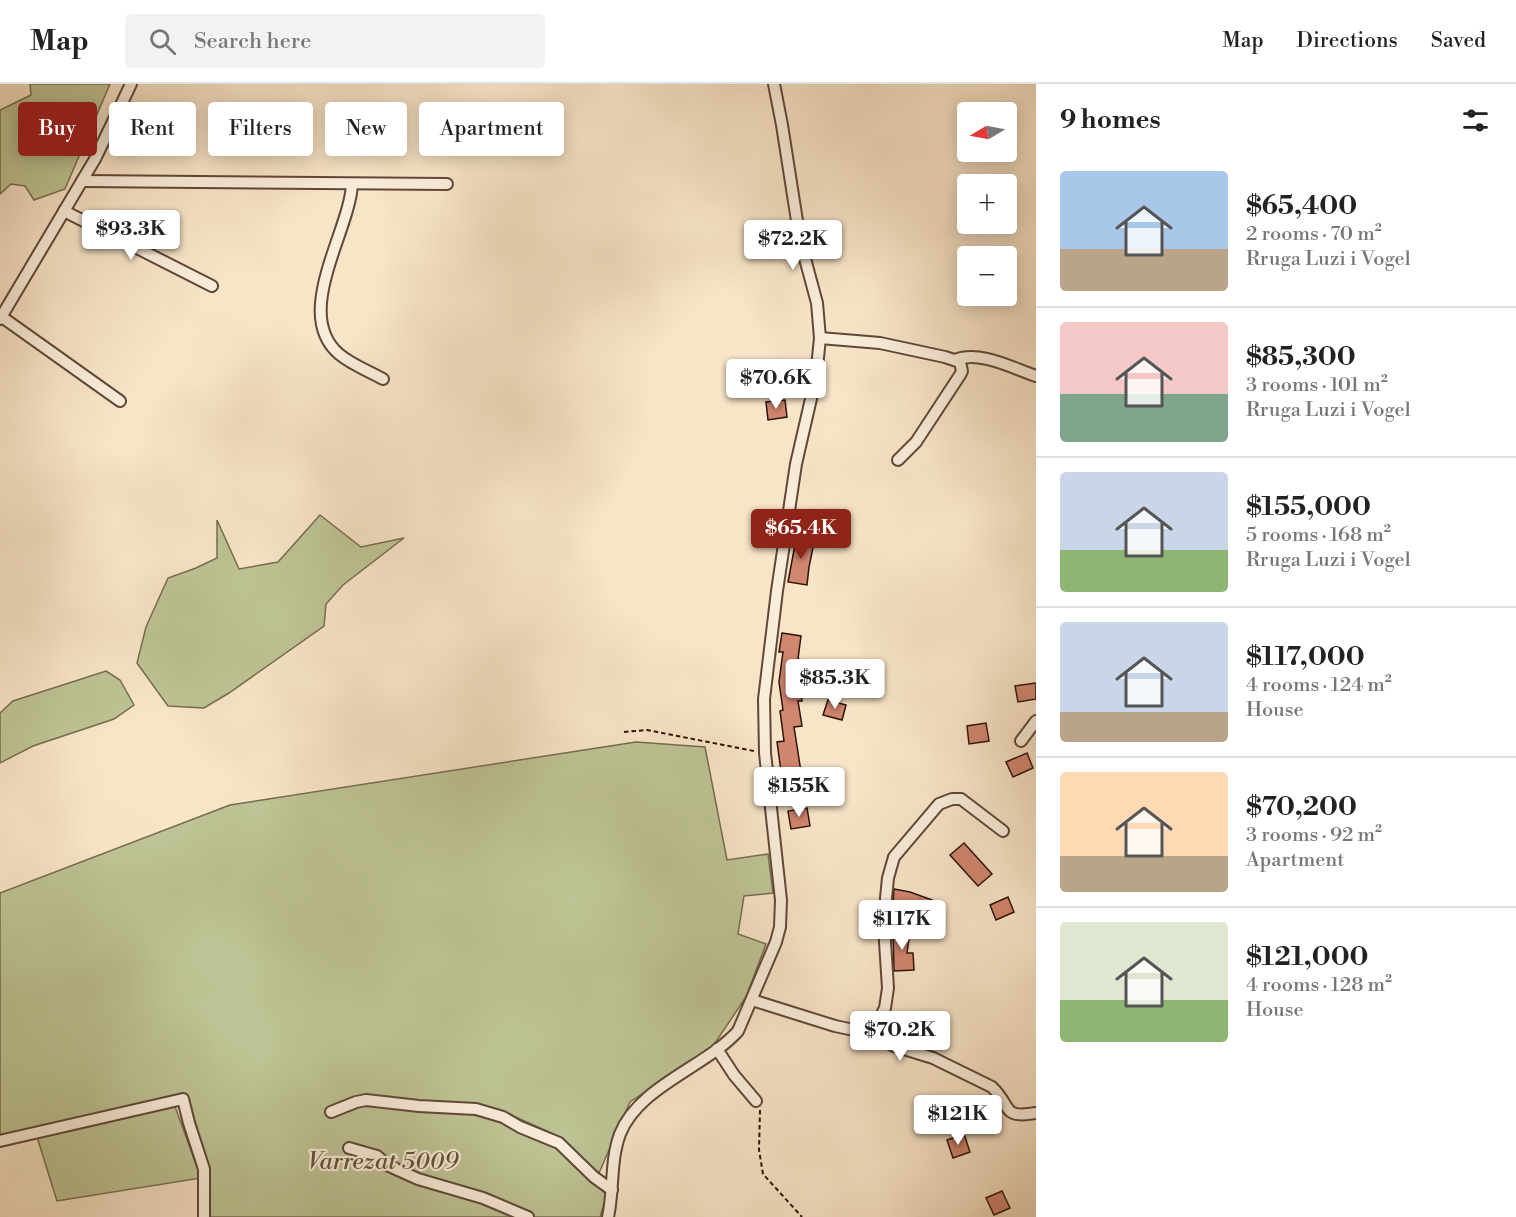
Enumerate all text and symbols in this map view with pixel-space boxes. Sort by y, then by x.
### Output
search box [125,14,545,68]
text: Map [30,24,89,59]
icon: search [146,25,179,58]
text: Search here [194,28,311,55]
text: Map [1222,28,1264,54]
text: Directions [1297,28,1398,54]
text: Saved [1431,28,1486,54]
chip: Buy [18,102,97,156]
chip: Rent [109,102,196,156]
chip: Filters [208,102,313,156]
chip: New [325,102,407,156]
chip: Apartment [419,102,564,156]
north arrow [957,102,1017,162]
map controls [957,102,1017,306]
text: 9 homes [1060,104,1161,136]
icon: filters [1459,104,1492,137]
button: + [957,174,1017,234]
text: $65,400 [1246,190,1357,222]
icon: home [1108,195,1180,267]
pin: $93.3K [82,210,180,261]
text: $93.3K [96,217,166,242]
pin: $72.2K [744,220,842,271]
text: 2 rooms · 70 m² [1246,222,1382,247]
text: $72.2K [758,227,828,252]
button: − [957,246,1017,306]
text: Rruga Luzi i Vogel [1246,247,1411,272]
text: $85,300 [1246,341,1356,373]
icon: home [1108,346,1180,418]
pin: $70.6K [727,359,825,410]
text: $70.6K [740,366,812,391]
text: 3 rooms · 101 m² [1246,373,1388,398]
text: Rruga Luzi i Vogel [1246,398,1411,423]
text: $155,000 [1246,491,1371,523]
icon: home [1108,496,1180,568]
pin: $65.4K [752,509,850,560]
text: $65.4K [765,516,837,541]
text: 5 rooms · 168 m² [1246,523,1391,548]
text: Rruga Luzi i Vogel [1246,548,1411,573]
text: $117,000 [1246,641,1365,673]
icon: home [1108,646,1180,718]
pin: $85.3K [786,659,884,710]
text: $85.3K [800,666,870,691]
text: 4 rooms · 124 m² [1246,673,1392,698]
text: House [1246,698,1304,723]
pin: $155K [757,767,841,818]
text: $155K [768,774,830,799]
text: $70,200 [1246,791,1357,823]
icon: home [1108,796,1180,868]
text: 3 rooms · 92 m² [1246,823,1382,848]
text: Apartment [1246,848,1344,873]
pin: $117K [860,900,944,951]
text: $117K [873,907,931,932]
text: $121,000 [1246,941,1369,973]
icon: home [1108,946,1180,1018]
text: 4 rooms · 128 m² [1246,973,1392,998]
text: House [1246,998,1304,1023]
pin: $70.2K [851,1011,949,1062]
text: $70.2K [864,1018,936,1043]
pin: $121K [916,1095,1000,1146]
text: $121K [928,1102,988,1127]
park label: Varrezat 5009 [308,1147,459,1177]

